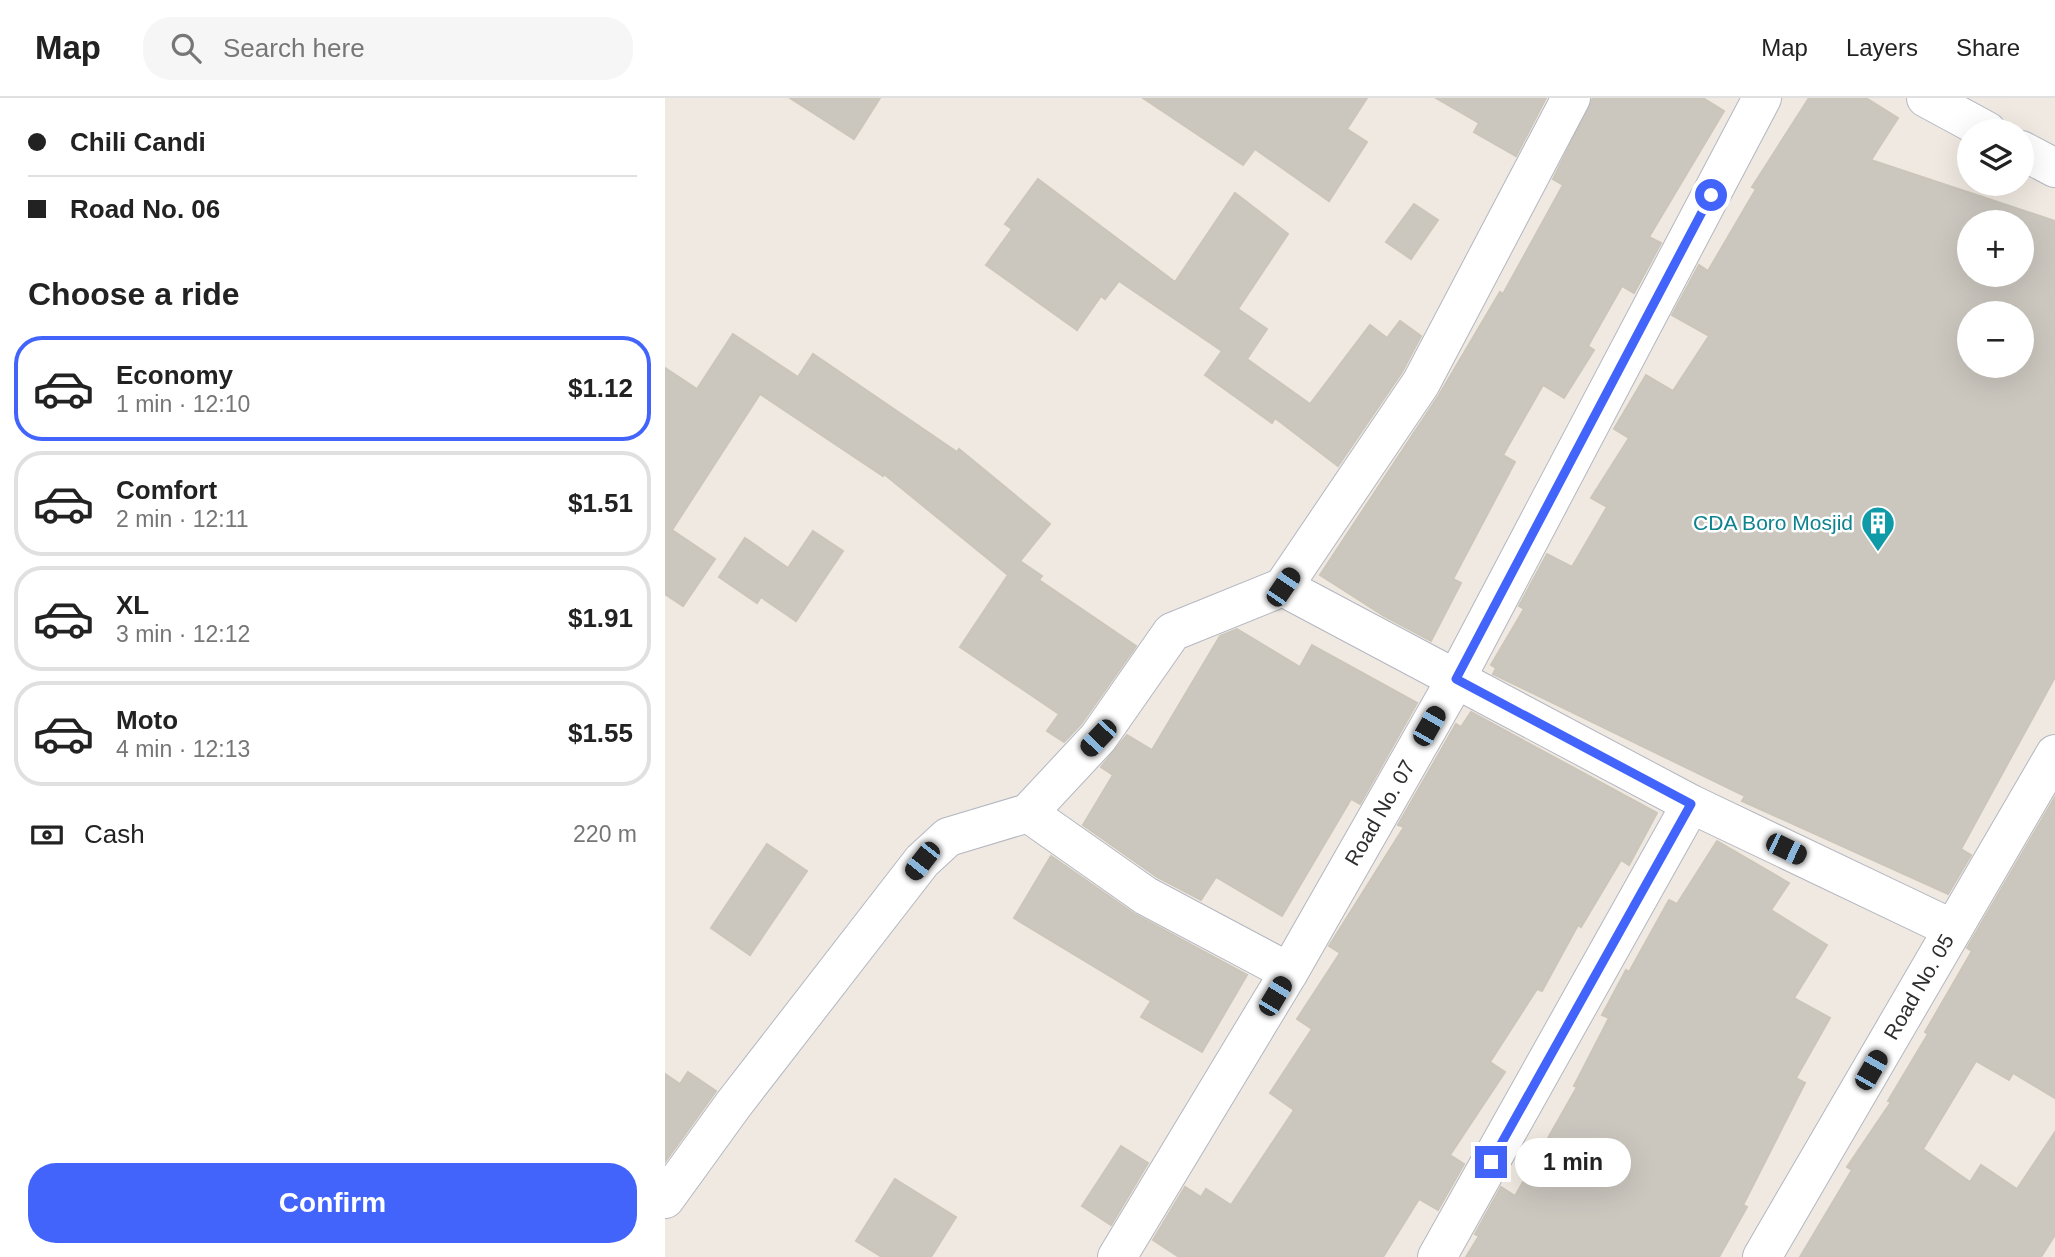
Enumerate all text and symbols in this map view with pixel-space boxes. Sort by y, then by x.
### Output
search box [143,17,633,80]
text: Map [35,29,101,66]
icon: search [167,29,205,67]
text: Search here [223,33,365,63]
text: Map [1761,34,1808,61]
text: Layers [1846,34,1918,61]
text: Share [1956,34,2020,61]
map controls [1957,119,2034,378]
button: layers [1957,119,2034,196]
text: Chili Candi [70,127,206,157]
route start [1695,179,1727,211]
text: Road No. 06 [70,194,220,224]
button: + [1957,210,2034,287]
text: Choose a ride [28,276,240,312]
button: − [1957,301,2034,378]
icon: car [32,357,95,420]
text: Economy [116,360,233,390]
text: $1.12 [568,373,633,403]
text: 1 min · 12:10 [116,391,250,417]
icon: car [32,472,95,535]
text: Comfort [116,475,217,505]
text: $1.51 [568,488,633,518]
building icon: CDA Boro Mosjid [1859,504,1897,553]
text: 2 min · 12:11 [116,506,249,532]
place label: CDA Boro Mosjid [1693,511,1853,534]
car [1263,564,1304,610]
icon: car [32,587,95,650]
text: XL [116,590,149,620]
text: $1.91 [568,603,633,633]
text: 3 min · 12:12 [116,621,250,647]
icon: car [32,702,95,765]
car [1410,703,1449,749]
text: Moto [116,705,178,735]
car [1076,715,1121,761]
text: $1.55 [568,718,633,748]
text: 4 min · 12:13 [116,736,250,762]
street label: Road No. 07 [1340,756,1419,870]
icon: cash [28,816,66,854]
text: Cash [84,819,145,849]
text: 220 m [573,821,637,847]
car [1763,830,1810,868]
car [901,838,944,884]
street label: Road No. 05 [1879,930,1958,1044]
car [1256,973,1295,1019]
car [1852,1047,1891,1093]
callout: 1 min [1515,1138,1631,1186]
route end [1475,1146,1507,1178]
text: 1 min [1543,1149,1603,1175]
button: Confirm [28,1163,637,1243]

